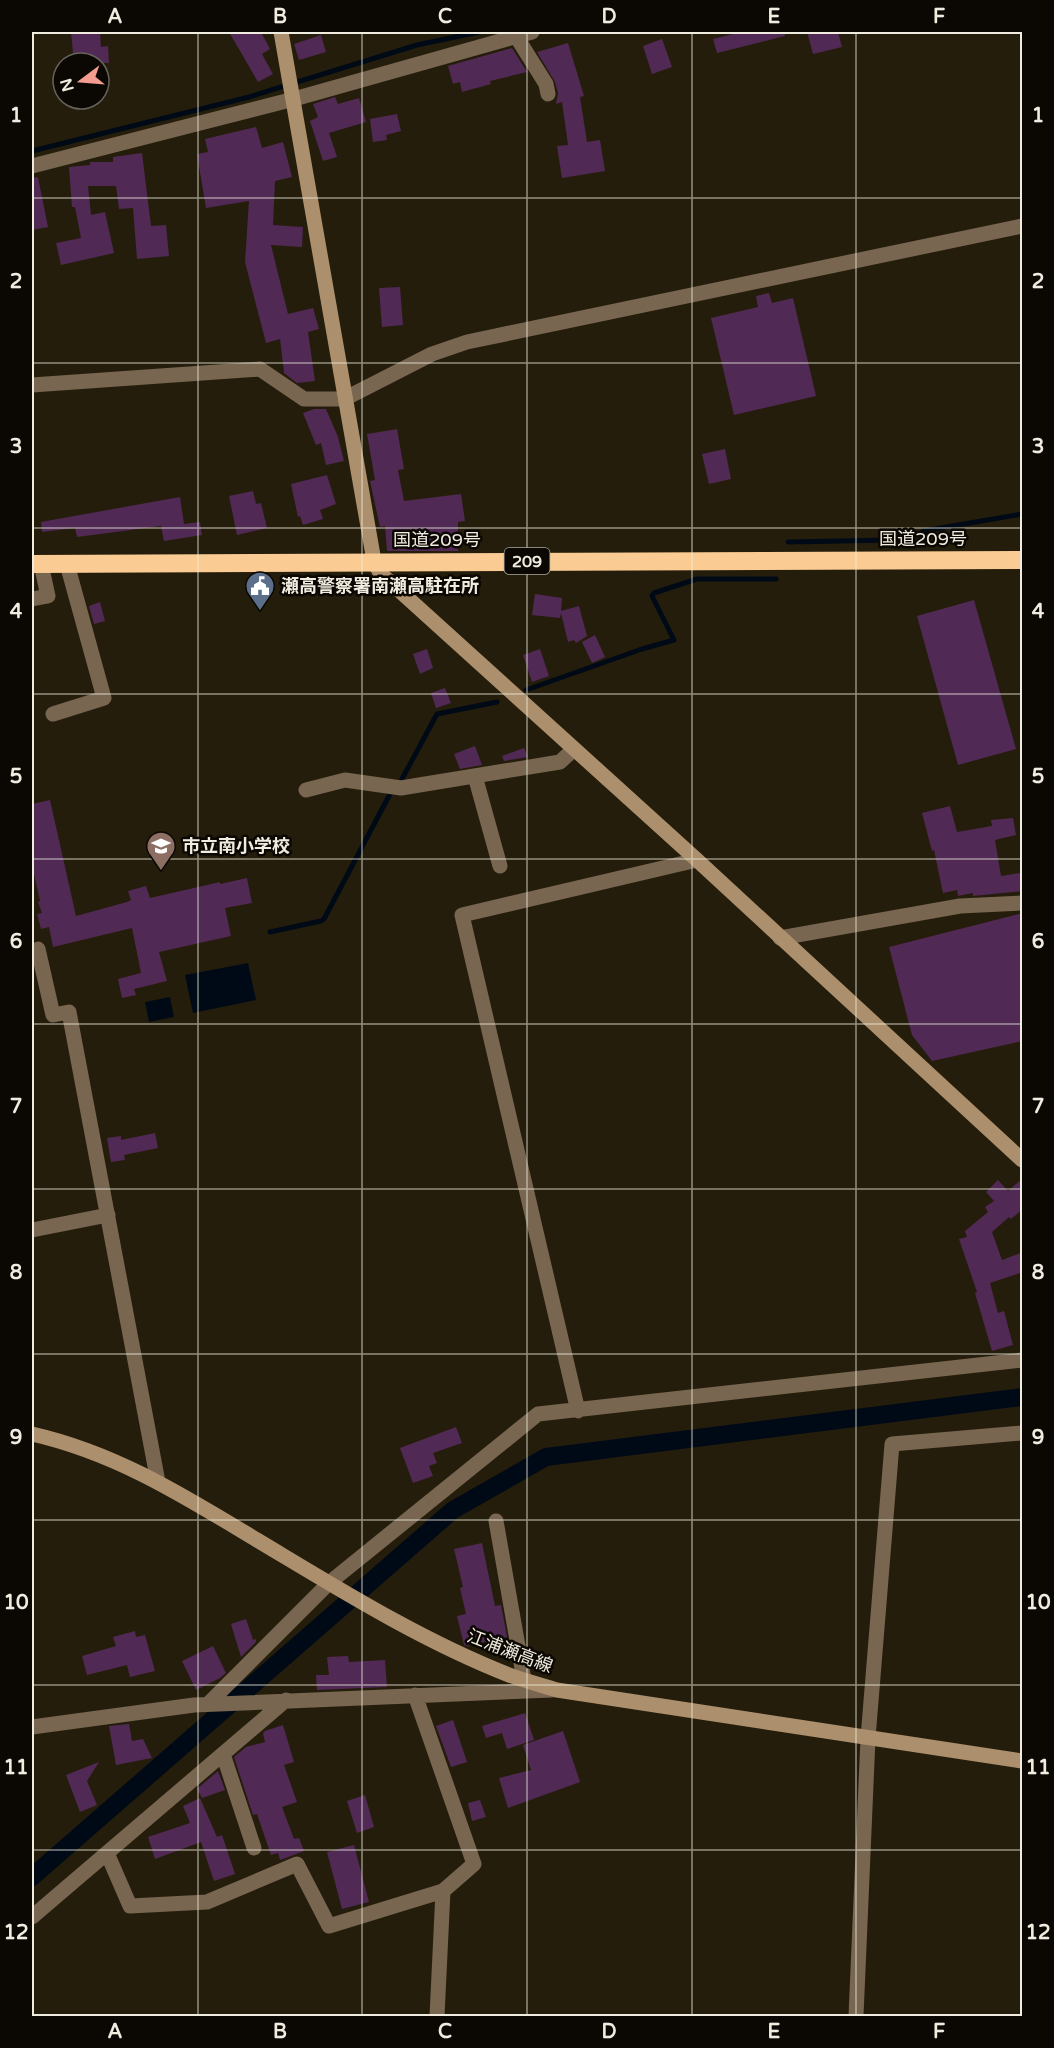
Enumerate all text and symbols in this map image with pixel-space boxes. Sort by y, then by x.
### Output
text: A [108,5,123,29]
text: B [273,5,287,29]
text: C [438,5,452,29]
text: D [601,5,617,29]
text: E [768,5,781,29]
text: F [933,5,945,29]
north arrow [51,51,111,111]
text: N [56,76,79,94]
text: 1 [10,104,22,128]
text: 1 [1032,104,1044,128]
text: 2 [10,270,22,294]
text: 2 [1032,270,1044,294]
text: 3 [10,435,22,459]
text: 3 [1032,435,1044,459]
street label: 国道209号 [879,528,967,550]
street label: 国道209号 [393,529,481,551]
road number: 209 [504,548,550,574]
public building icon: 瀬高警察署南瀬高駐在所 [244,570,276,612]
place label: 瀬高警察署南瀬高駐在所 [281,575,479,597]
text: 4 [10,600,23,624]
text: 4 [1032,600,1045,624]
text: 5 [10,765,22,789]
text: 5 [1032,765,1044,789]
school or university icon: 市立南小学校 [145,830,177,872]
place label: 市立南小学校 [182,835,290,857]
text: 6 [10,930,22,954]
text: 6 [1032,930,1044,954]
text: 7 [10,1095,22,1119]
text: 7 [1032,1095,1044,1119]
text: 8 [10,1261,22,1285]
text: 8 [1032,1261,1044,1285]
text: 9 [10,1426,22,1450]
text: 9 [1032,1426,1044,1450]
text: 10 [3,1591,29,1615]
text: 10 [1025,1591,1051,1615]
street label: 江浦瀬高線 [464,1625,556,1677]
text: 11 [3,1756,29,1780]
text: 11 [1025,1756,1051,1780]
text: 12 [3,1921,29,1945]
text: 12 [1025,1921,1051,1945]
text: A [108,2020,123,2044]
text: B [273,2020,287,2044]
text: C [438,2020,452,2044]
text: D [601,2020,617,2044]
text: E [768,2020,781,2044]
text: F [933,2020,945,2044]

